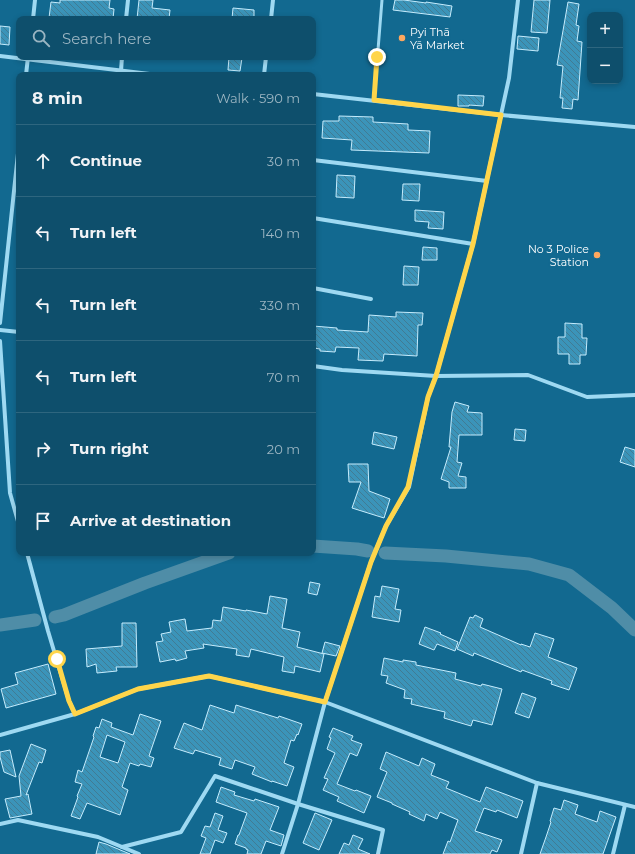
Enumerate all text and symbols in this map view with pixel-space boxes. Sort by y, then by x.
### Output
map controls [587,12,623,84]
button: + [587,12,623,48]
search box [16,16,316,60]
place label: Pyi Thā Yā Market [410,25,465,52]
icon: search [30,27,52,49]
text: Search here [62,29,151,48]
marker: Pyi Thā Yā Market [397,33,407,43]
route end [368,48,386,66]
button: − [587,48,623,84]
text: 8 min [32,88,83,108]
text: Walk · 590 m [216,90,300,106]
icon: ahead [32,150,54,172]
text: Continue [70,151,142,170]
text: 30 m [267,153,300,169]
icon: left [32,222,54,244]
text: Turn left [70,223,137,242]
text: 140 m [261,225,300,241]
place label: No 3 Police Station [528,242,589,269]
marker: No 3 Police Station [592,250,602,260]
icon: left [32,294,54,316]
text: Turn left [70,295,137,314]
text: 330 m [260,297,300,313]
icon: left [32,366,54,388]
text: Turn left [70,367,137,386]
text: 70 m [267,369,300,385]
icon: right [32,438,54,460]
text: Turn right [70,439,149,458]
text: 20 m [267,441,300,457]
icon: arrive [32,510,54,532]
text: Arrive at destination [70,511,231,530]
route start [48,650,66,668]

